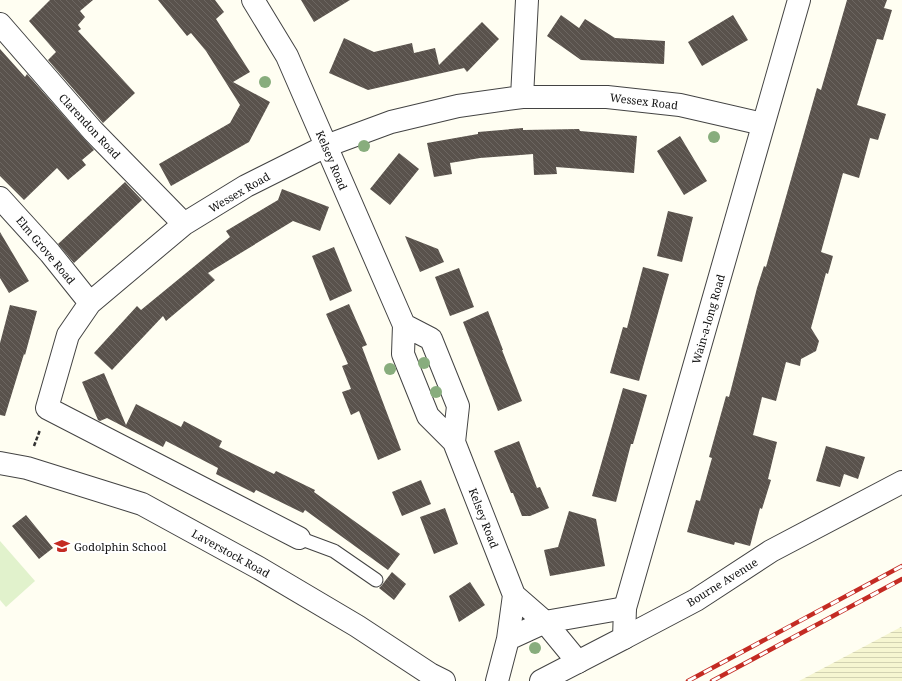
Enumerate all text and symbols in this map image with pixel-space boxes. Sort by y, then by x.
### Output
street label: Wessex Road [609,89,679,113]
street label: Clarendon Road [56,90,124,162]
street label: Kelsey Road [313,128,351,192]
street label: Wessex Road [206,168,273,216]
street label: Elm Grove Road [13,213,79,287]
street label: Wain-a-long Road [688,272,728,366]
street label: Kelsey Road [466,486,502,550]
street label: Laverstock Road [189,525,273,581]
school or university icon: Godolphin School [53,537,71,555]
place label: Godolphin School [74,539,167,554]
street label: Bourne Avenue [684,554,760,610]

